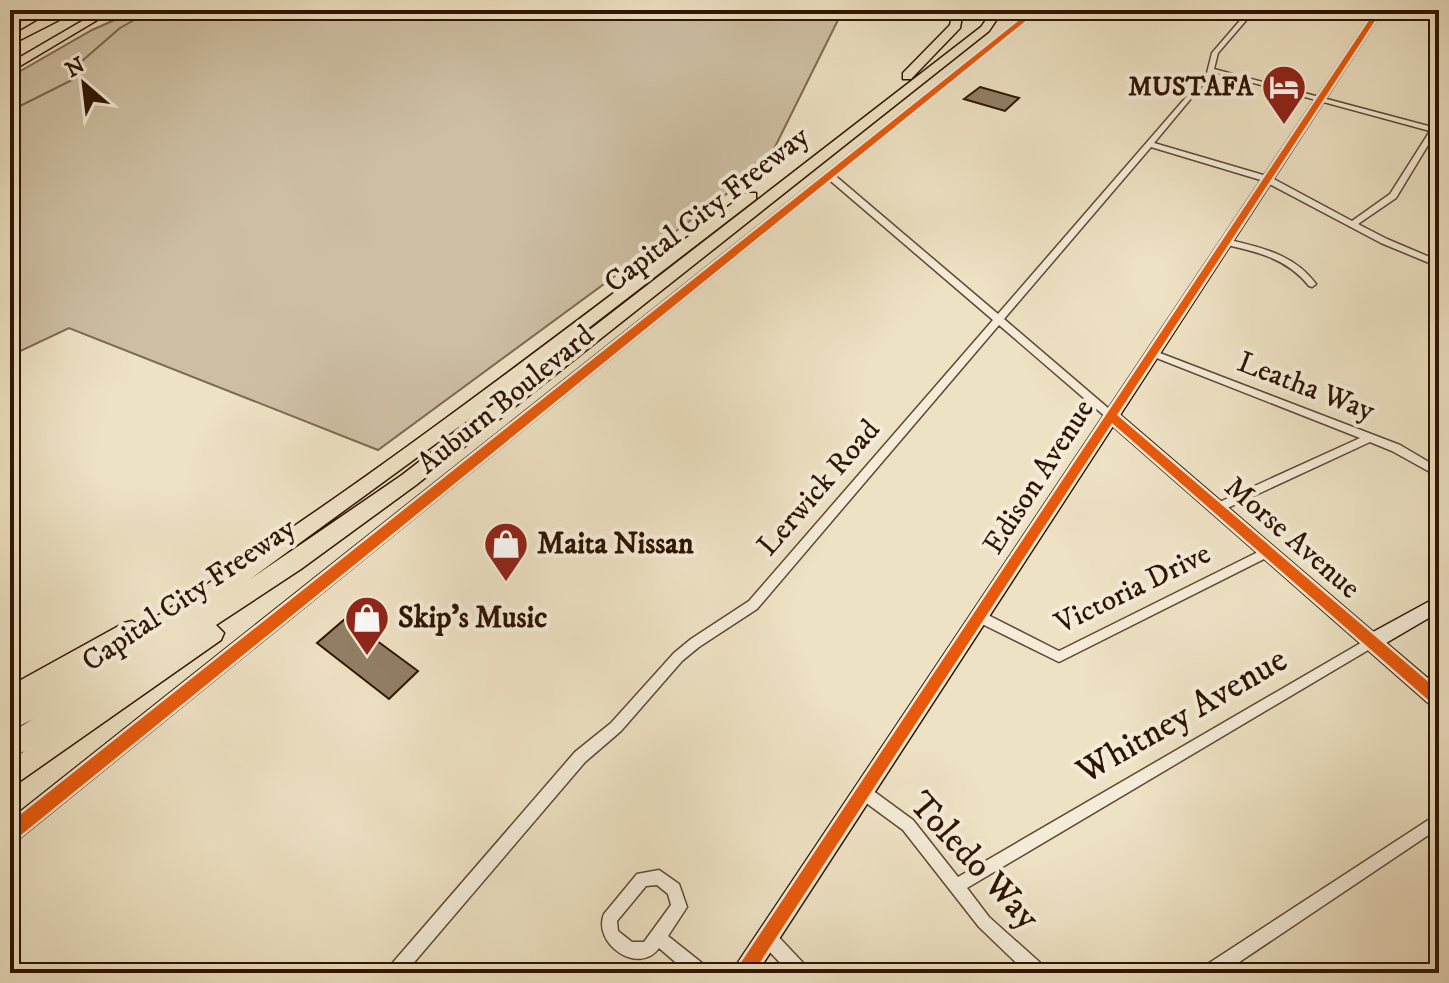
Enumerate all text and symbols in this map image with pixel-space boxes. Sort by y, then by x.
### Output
north arrow [44,44,124,124]
text: N [61,52,90,84]
hotel icon: MUSTAFA [1260,63,1308,126]
place label: MUSTAFA [1128,71,1254,104]
street label: Capital City Freeway [597,118,817,301]
street label: Auburn Boulevard [410,317,602,483]
street label: Leatha Way [1232,344,1380,430]
street label: Edison Avenue [975,393,1103,561]
street label: Lerwick Road [750,412,888,564]
street label: Morse Avenue [1216,469,1368,607]
street label: Capital City Freeway [75,509,304,680]
shop icon: Maita Nissan [482,520,530,583]
place label: Maita Nissan [537,526,694,563]
street label: Victoria Drive [1048,535,1217,643]
shop icon: Skip's Music [343,594,391,657]
place label: Skip's Music [398,600,547,637]
street label: Whitney Avenue [1068,638,1295,795]
street label: Toledo Way [899,783,1050,940]

